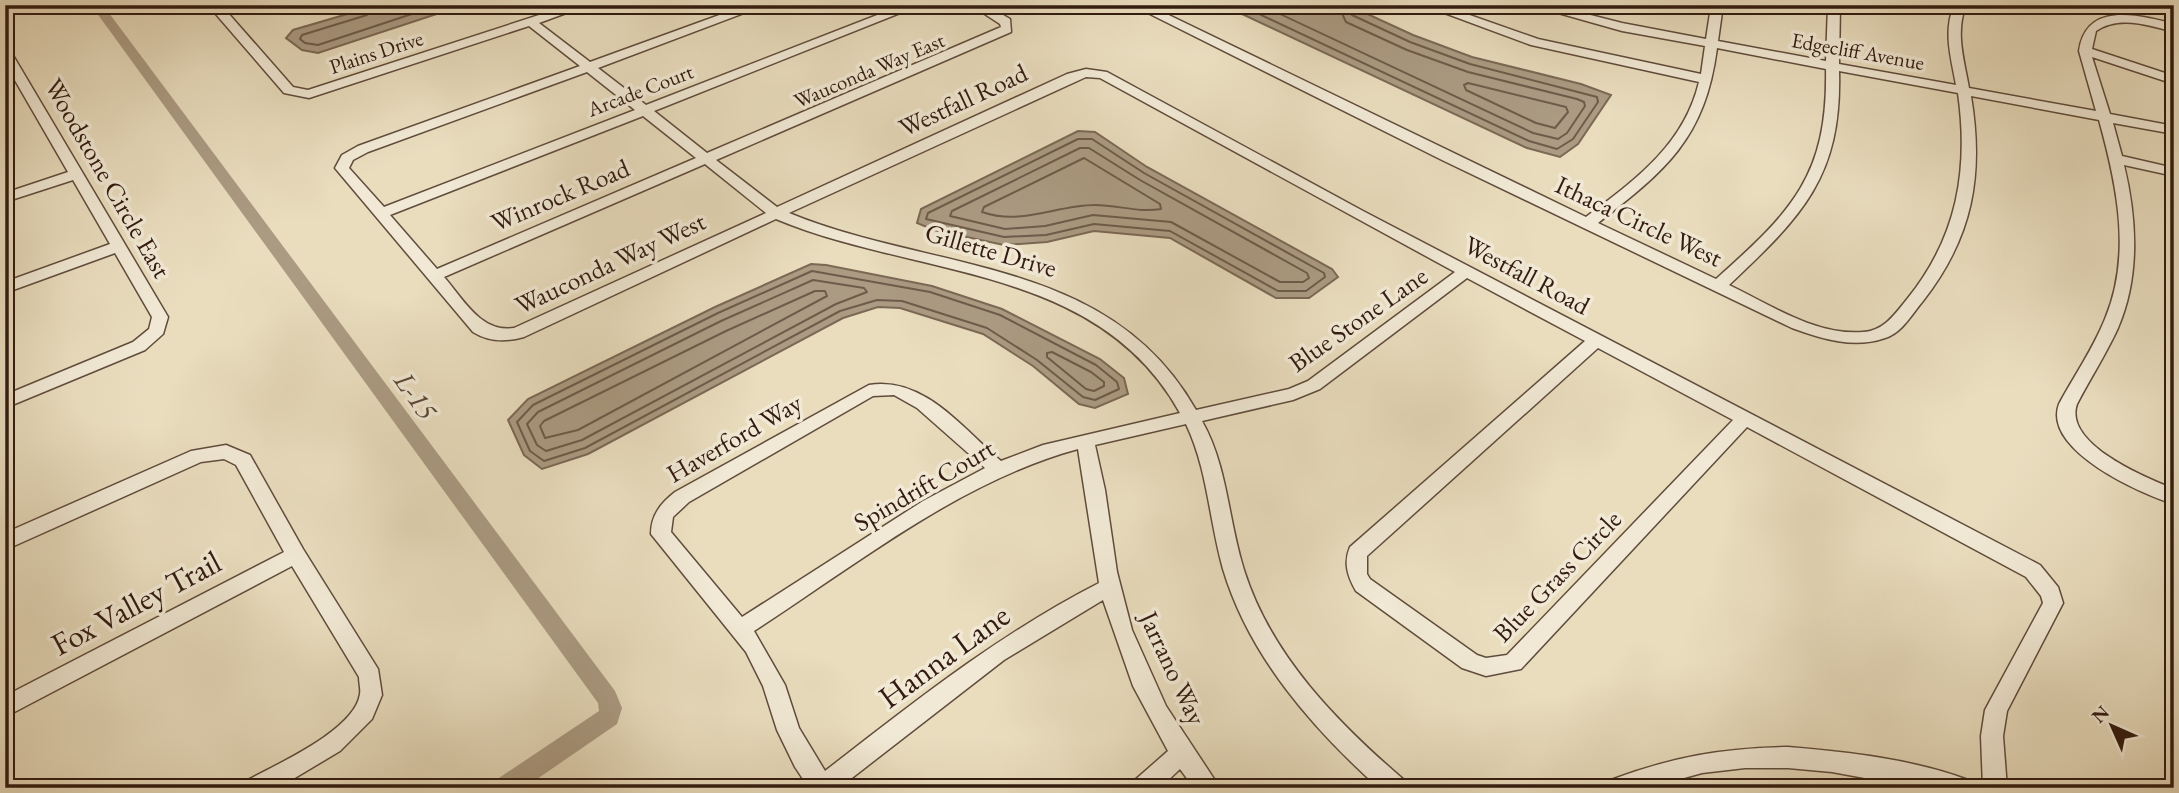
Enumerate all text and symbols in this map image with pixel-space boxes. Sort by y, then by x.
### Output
street label: Plains Drive [326,24,426,80]
street label: Wauconda Way East [790,26,949,114]
street label: Edgecliff Avenue [1790,26,1926,76]
street label: Westfall Road [893,55,1033,145]
street label: Arcade Court [582,57,697,123]
street label: Woodstone Circle East [37,72,179,284]
street label: Winrock Road [486,150,635,239]
street label: Ithaca Circle West [1550,168,1728,274]
street label: Wauconda Way West [509,204,711,322]
street label: Gillette Drive [921,215,1061,285]
street label: Westfall Road [1458,228,1597,323]
street label: Blue Stone Lane [1282,259,1434,379]
water label: L-15 [386,363,446,427]
street label: Haverford Way [660,385,808,490]
street label: Spindrift Court [847,431,1001,539]
street label: Blue Grass Circle [1485,503,1629,649]
street label: Fox Valley Trail [44,540,229,665]
street label: Hanna Lane [870,594,1018,718]
street label: Jarrano Way [1131,604,1214,731]
north arrow [2078,692,2148,762]
text: N [2086,700,2115,729]

